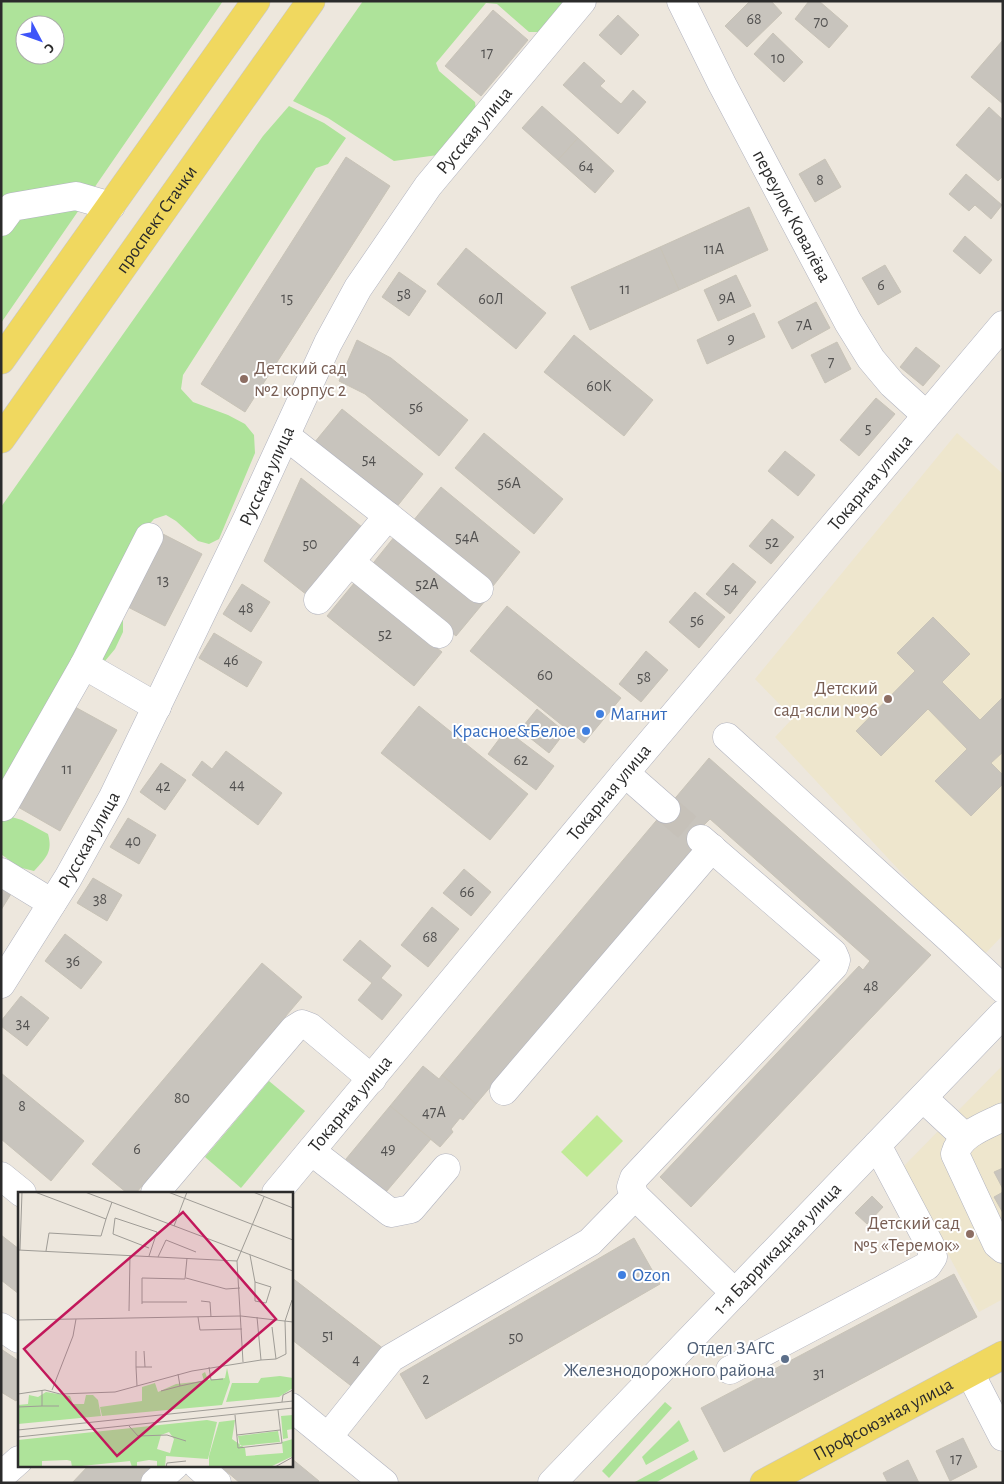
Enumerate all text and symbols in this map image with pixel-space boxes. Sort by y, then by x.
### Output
house number: 68 [746,11,762,27]
house number: 70 [813,14,829,30]
north arrow [15,15,65,65]
text: С [41,40,57,56]
house number: 17 [481,45,493,61]
house number: 10 [771,50,785,66]
street label: Русская улица [433,83,516,178]
street label: переулок Ковалёва [749,147,835,286]
house number: 64 [578,158,594,174]
street label: проспект Стачки [112,162,201,277]
house number: 8 [816,172,824,188]
house number: 11А [704,241,725,257]
house number: 6 [877,277,885,293]
house number: 11 [619,281,631,297]
house number: 58 [397,286,411,302]
house number: 15 [281,290,293,306]
house number: 9А [719,290,736,306]
house number: 60Л [478,291,504,307]
house number: 7А [796,317,813,333]
house number: 9 [727,331,735,347]
house number: 7 [828,354,835,370]
place label: Детский сад №2 корпус 2 [254,359,347,400]
marker: Детский сад №2 корпус 2 [238,373,250,385]
house number: 60К [586,378,612,394]
house number: 56 [409,399,423,415]
house number: 5 [865,420,871,436]
street label: Русская улица [236,423,298,529]
street label: Токарная улица [824,431,916,534]
house number: 54 [362,451,376,467]
house number: 56А [497,475,521,491]
house number: 54А [455,529,479,545]
house number: 52 [765,534,779,550]
house number: 50 [302,536,318,552]
house number: 13 [157,572,169,588]
house number: 52А [415,576,439,592]
house number: 54 [724,580,738,596]
house number: 48 [238,600,254,616]
house number: 56 [690,612,704,628]
house number: 52 [378,626,392,642]
house number: 46 [223,652,239,668]
house number: 60 [537,667,553,683]
house number: 58 [637,669,651,685]
place label: Детский сад-ясли №96 [774,679,878,720]
marker: Детский сад-ясли №96 [882,693,894,705]
place label: Магнит [610,705,667,724]
marker: Магнит [594,708,606,720]
place label: Красное&Белое [452,722,576,741]
marker: Красное&Белое [580,725,592,737]
street label: Токарная улица [564,740,655,844]
house number: 62 [514,752,528,768]
house number: 11 [61,761,73,777]
house number: 44 [229,776,245,792]
house number: 42 [156,778,170,794]
street label: Русская улица [55,788,124,892]
house number: 40 [125,833,141,849]
house number: 66 [459,884,475,900]
house number: 38 [93,891,107,907]
house number: 68 [422,929,438,945]
house number: 36 [66,953,80,969]
house number: 48 [863,978,879,994]
house number: 34 [16,1015,30,1031]
street label: Токарная улица [305,1052,396,1156]
house number: 80 [174,1090,190,1106]
house number: 8 [18,1098,26,1114]
house number: 47А [422,1104,446,1120]
house number: 6 [133,1141,141,1157]
house number: 49 [380,1141,396,1157]
street label: 1-я Баррикадная улица [710,1179,845,1318]
inset map [18,1192,292,1466]
place label: Детский сад №5 «Теремок» [853,1214,960,1255]
marker: Детский сад №5 «Теремок» [964,1228,976,1240]
place label: Ozon [632,1266,671,1285]
marker: Ozon [616,1269,628,1281]
house number: 51 [322,1327,334,1343]
house number: 50 [508,1329,524,1345]
place label: Отдел ЗАГС Железнодорожного района [564,1339,775,1380]
house number: 4 [352,1351,360,1367]
marker: Отдел ЗАГС Железнодорожного района [779,1353,791,1365]
house number: 31 [813,1365,825,1381]
house number: 2 [422,1371,430,1387]
street label: Профсоюзная улица [810,1374,956,1464]
house number: 17 [950,1451,962,1467]

